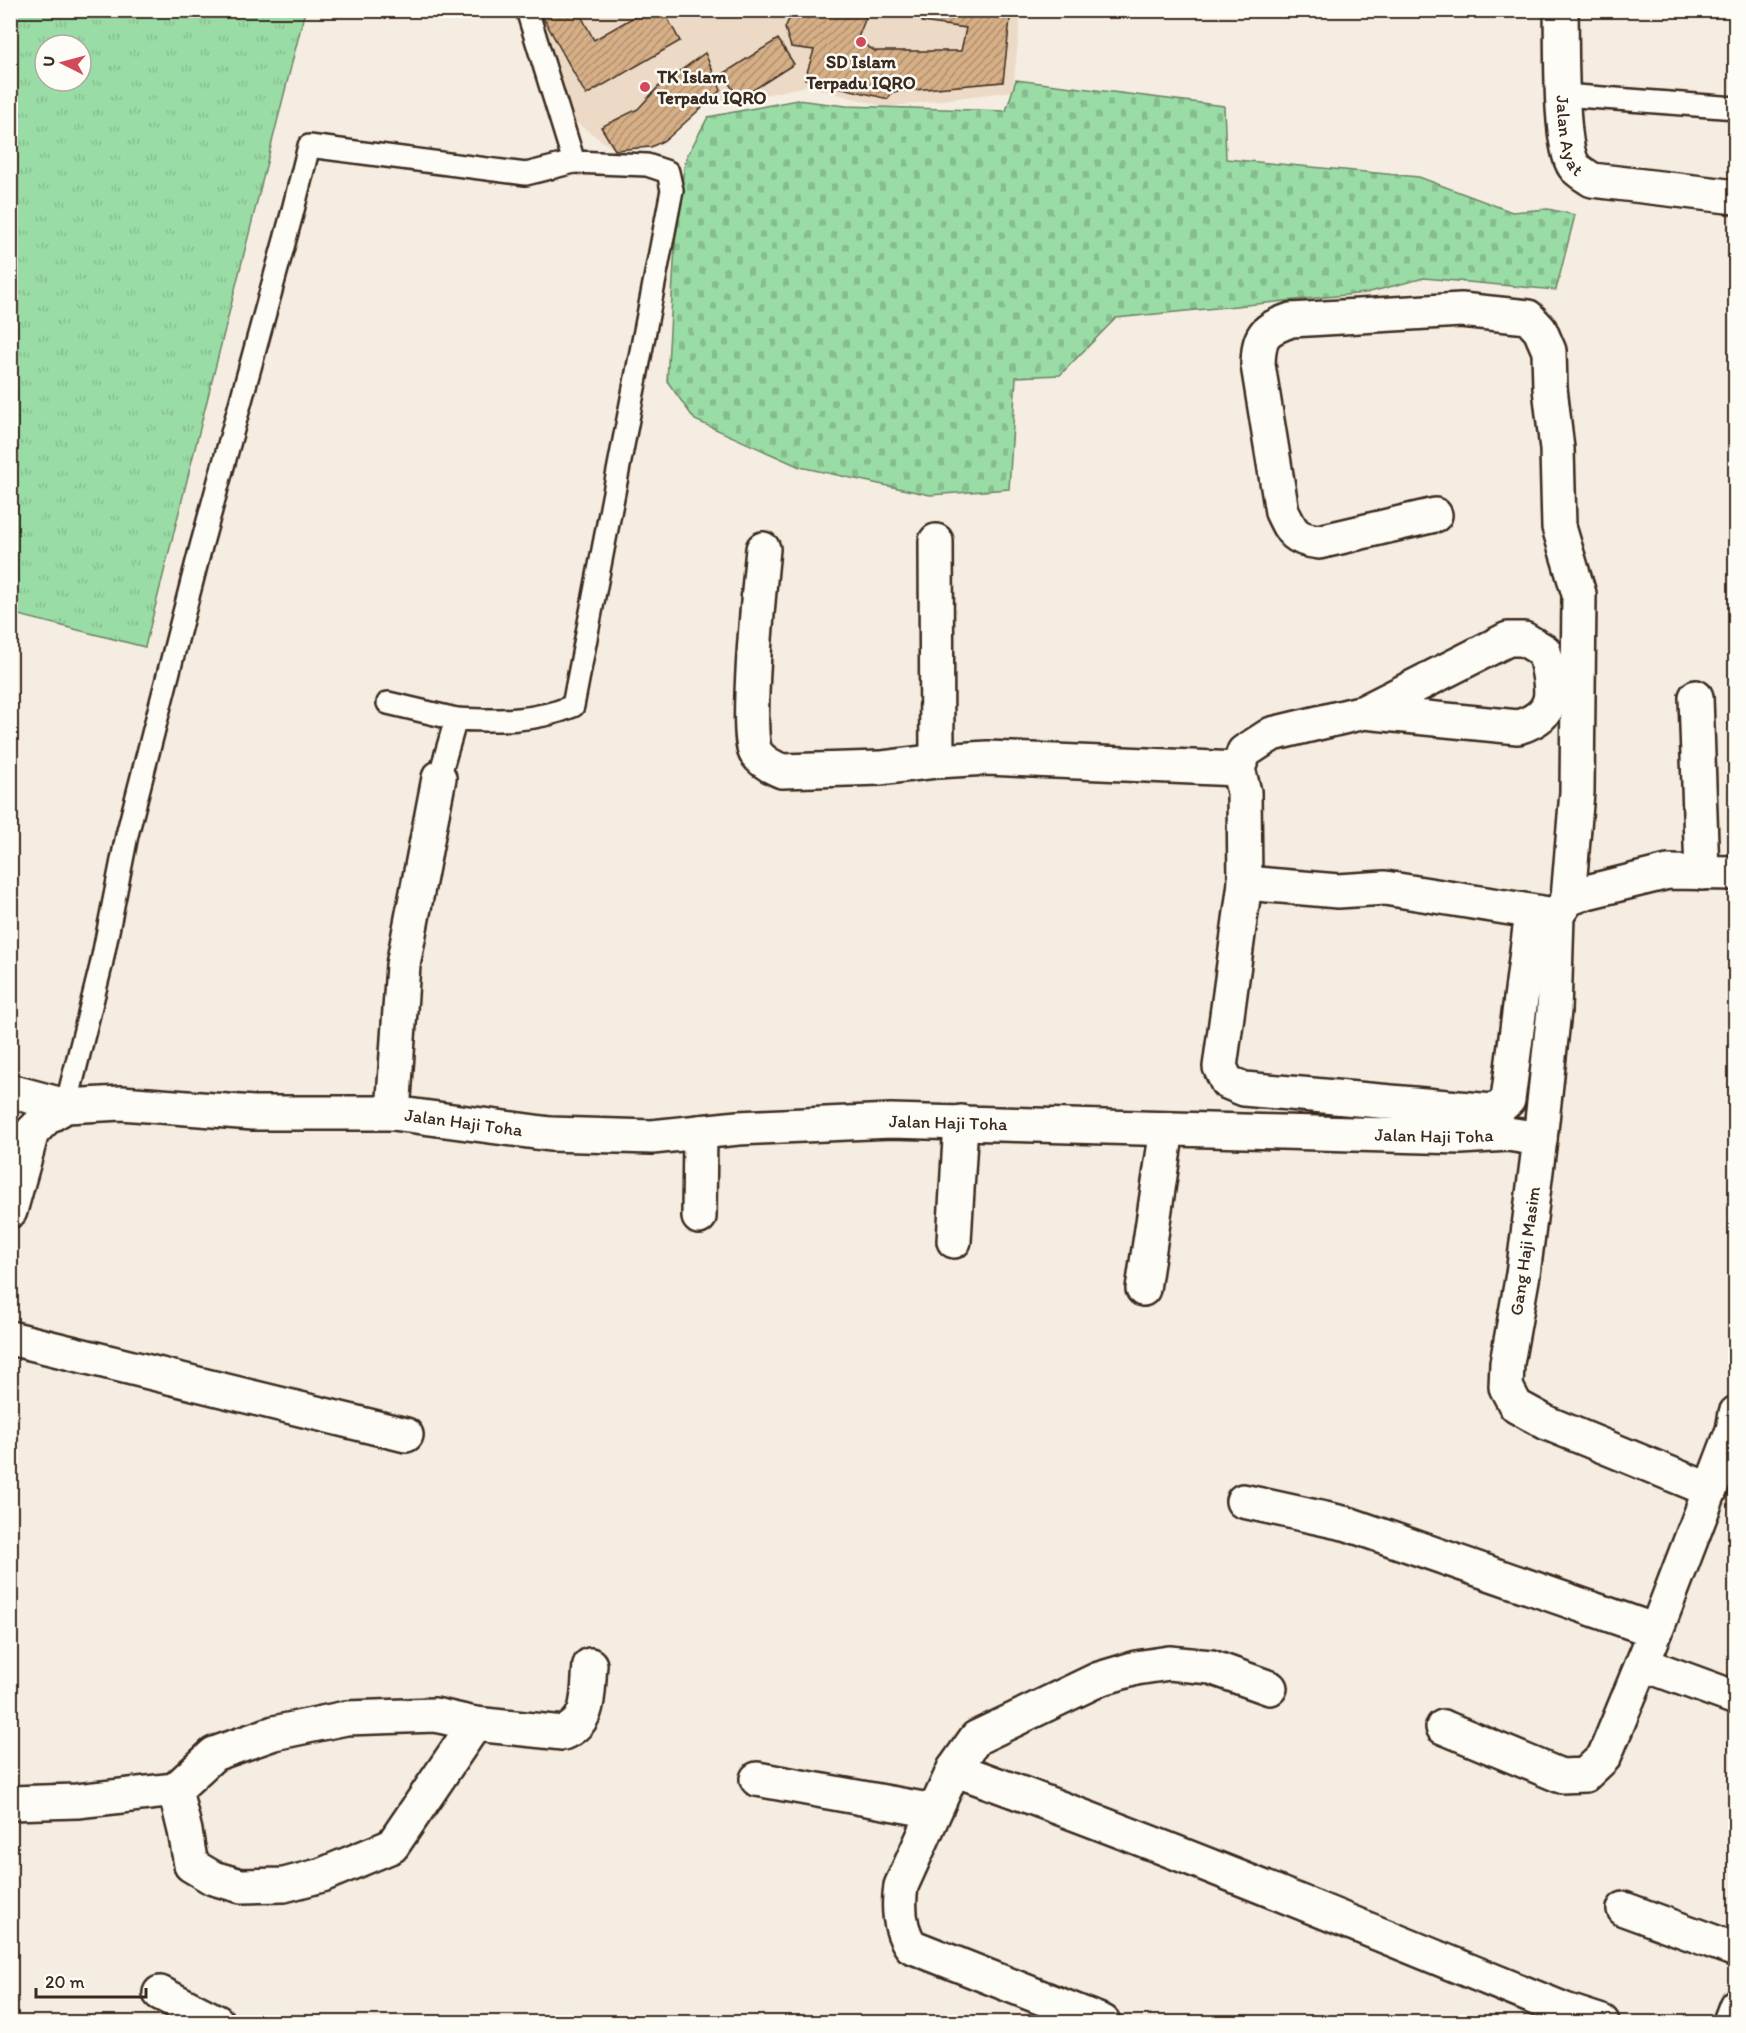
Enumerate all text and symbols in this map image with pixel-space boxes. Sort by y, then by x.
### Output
north arrow [33,33,93,93]
marker: SD Islam Terpadu IQRO [854,35,868,49]
place label: SD Islam Terpadu IQRO [805,51,916,94]
text: U [39,55,59,68]
place label: TK Islam Terpadu IQRO [656,66,767,109]
marker: TK Islam Terpadu IQRO [638,80,652,94]
street label: Jalan Ayat [1551,95,1588,181]
street label: Jalan Haji Toha [403,1104,525,1141]
street label: Jalan Haji Toha [889,1110,1009,1135]
street label: Jalan Haji Toha [1374,1124,1495,1148]
street label: Gang Haji Masim [1505,1185,1545,1317]
scale bar [36,1961,146,1999]
text: 20 m [45,1971,85,1993]

